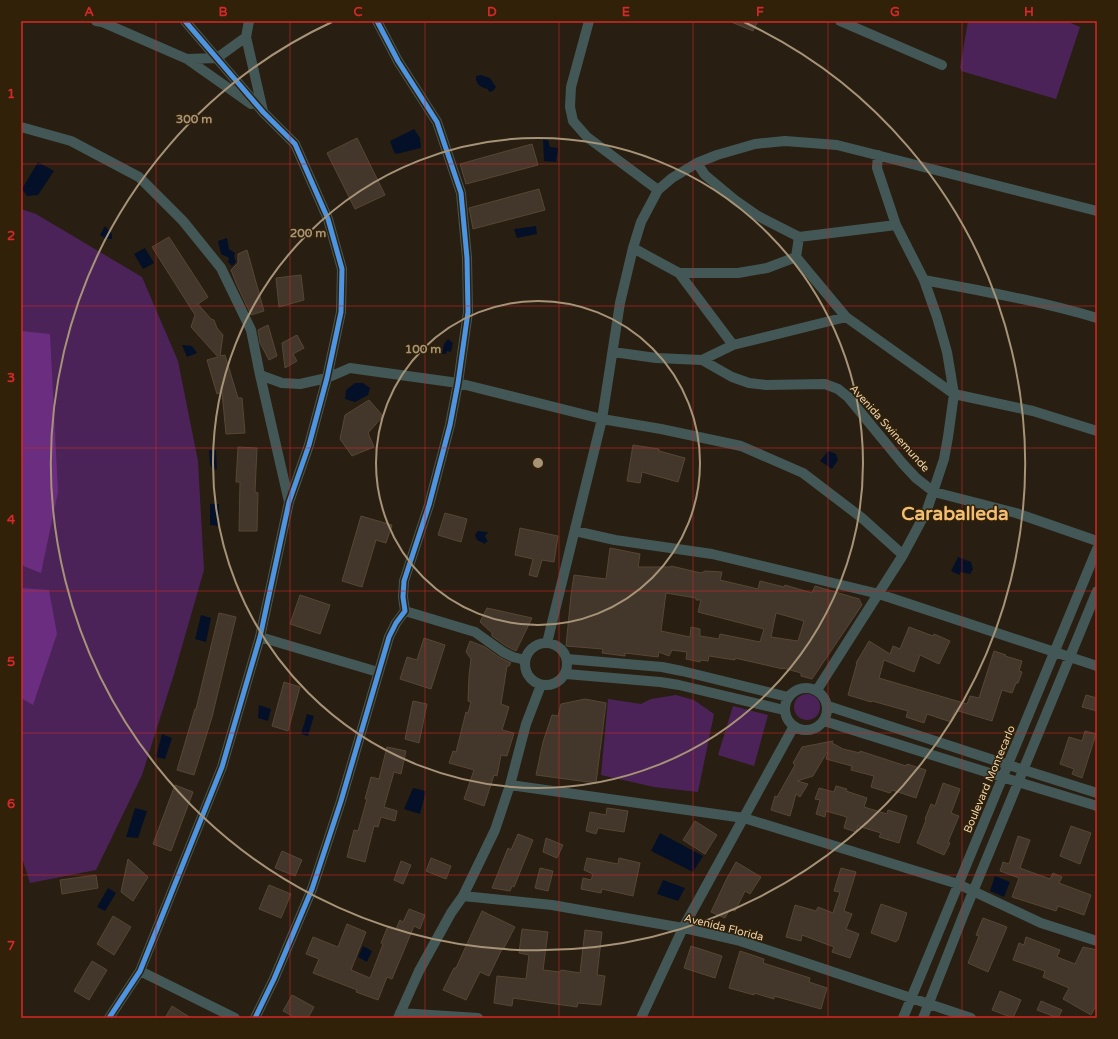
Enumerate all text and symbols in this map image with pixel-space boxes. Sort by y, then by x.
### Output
text: A [84,4,94,20]
text: B [218,4,228,20]
text: C [353,4,363,20]
text: D [487,4,497,20]
text: E [622,4,630,20]
text: F [756,4,764,20]
text: G [890,4,900,20]
text: H [1024,4,1034,20]
text: 1 [7,86,15,102]
text: 300 m [176,112,212,126]
text: 200 m [290,226,326,240]
text: 2 [7,228,15,244]
text: 100 m [405,342,441,356]
text: 3 [7,370,15,386]
street label: Avenida Swinemunde [847,382,932,475]
centre of rings [531,456,545,470]
district label: Caraballeda [901,503,1009,525]
text: 4 [7,512,16,528]
text: 5 [7,654,15,670]
street label: Boulevard Montecarlo [961,723,1018,835]
text: 6 [7,796,15,812]
street label: Avenida Florida [683,911,765,944]
text: 7 [7,938,15,954]

